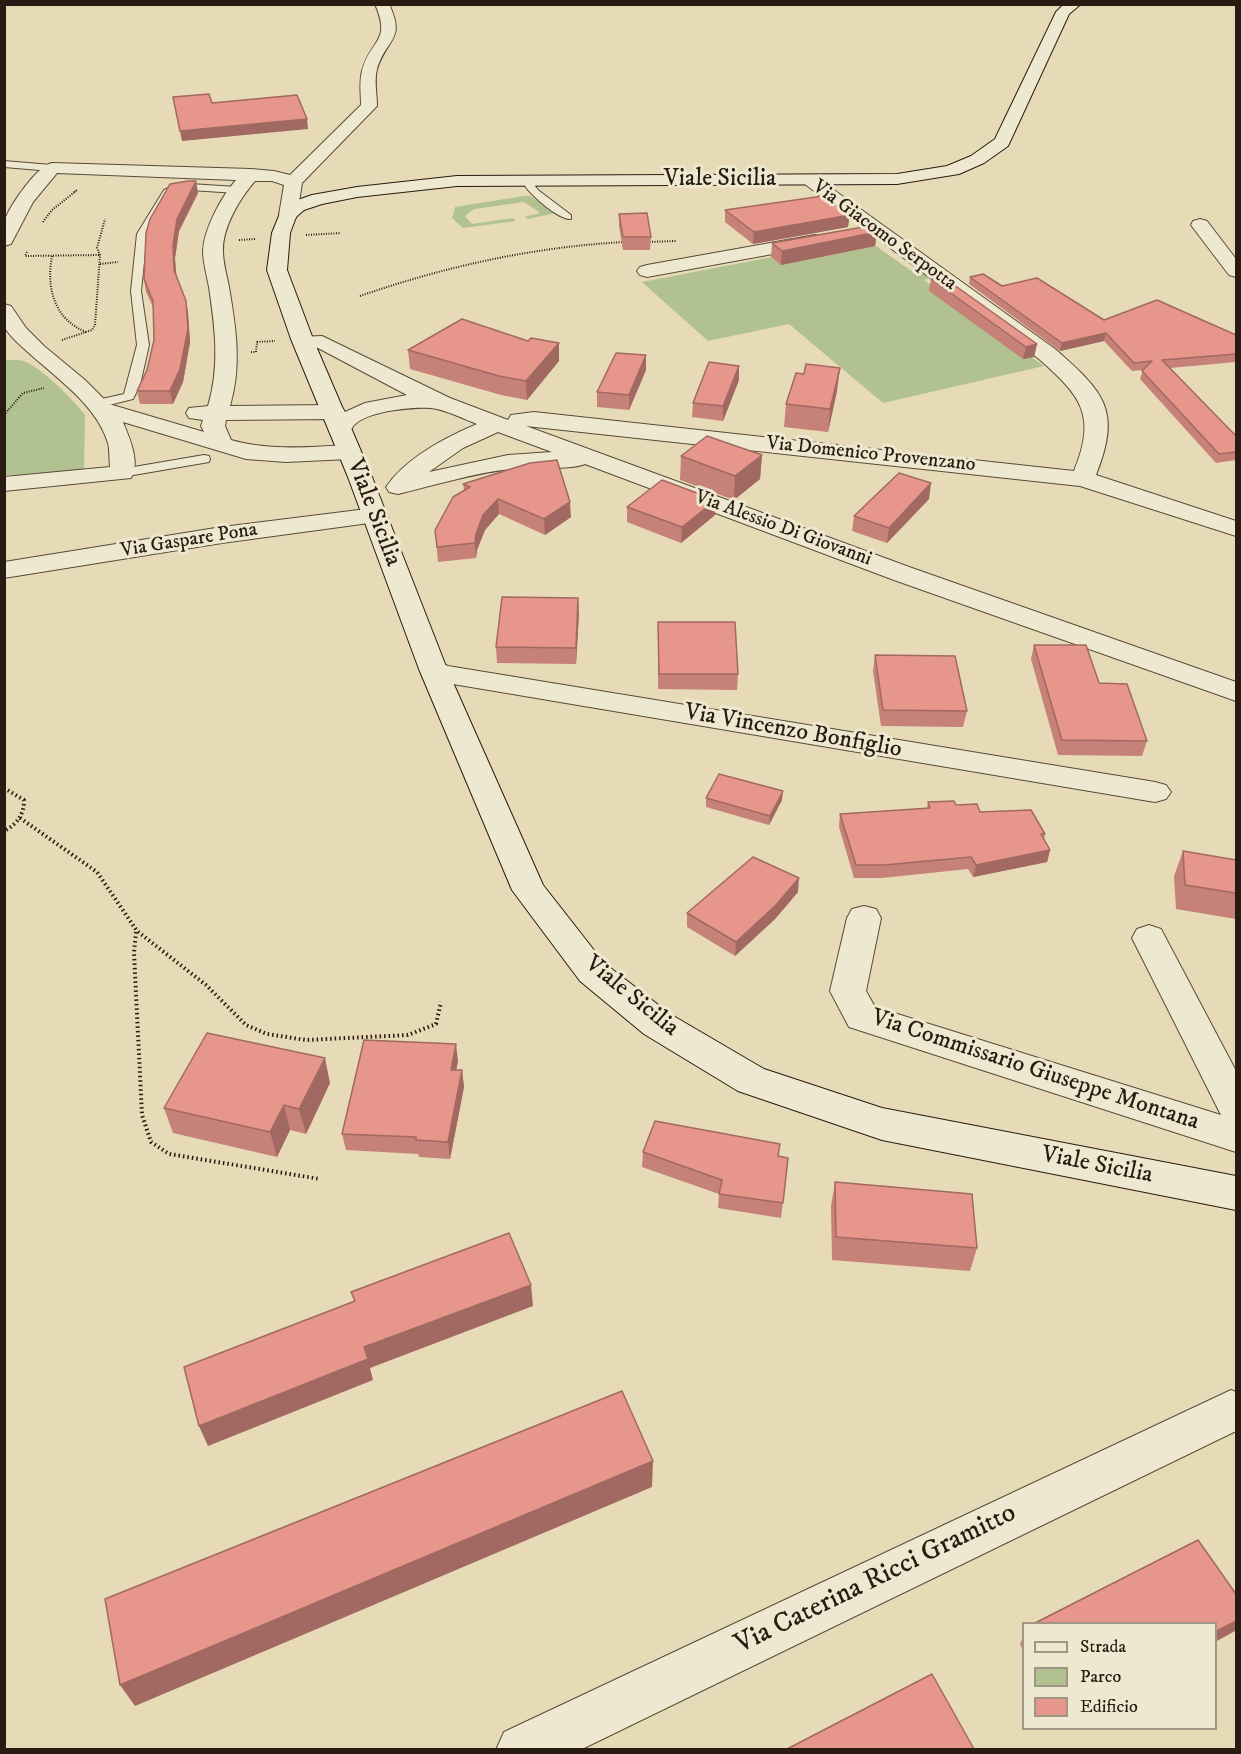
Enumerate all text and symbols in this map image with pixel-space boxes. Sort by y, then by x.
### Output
street label: Viale Sicilia [664,166,776,194]
street label: Via Giacomo Serpotta [807,176,961,296]
street label: Via Domenico Provenzano [765,432,977,478]
street label: Viale Sicilia [339,455,407,571]
street label: Via Alessio Di Giovanni [691,486,875,572]
street label: Via Gaspare Pona [119,518,259,564]
street label: Via Vincenzo Bonfiglio [682,699,904,765]
street label: Viale Sicilia [578,950,684,1044]
street label: Via Commissario Giuseppe Montana [868,1004,1202,1138]
street label: Viale Sicilia [1039,1141,1155,1191]
street label: Via Caterina Ricci Gramitto [730,1497,1022,1663]
legend [1022,1622,1217,1730]
text: Strada [1080,1636,1126,1658]
text: Parco [1080,1666,1121,1688]
text: Edificio [1080,1696,1138,1718]

